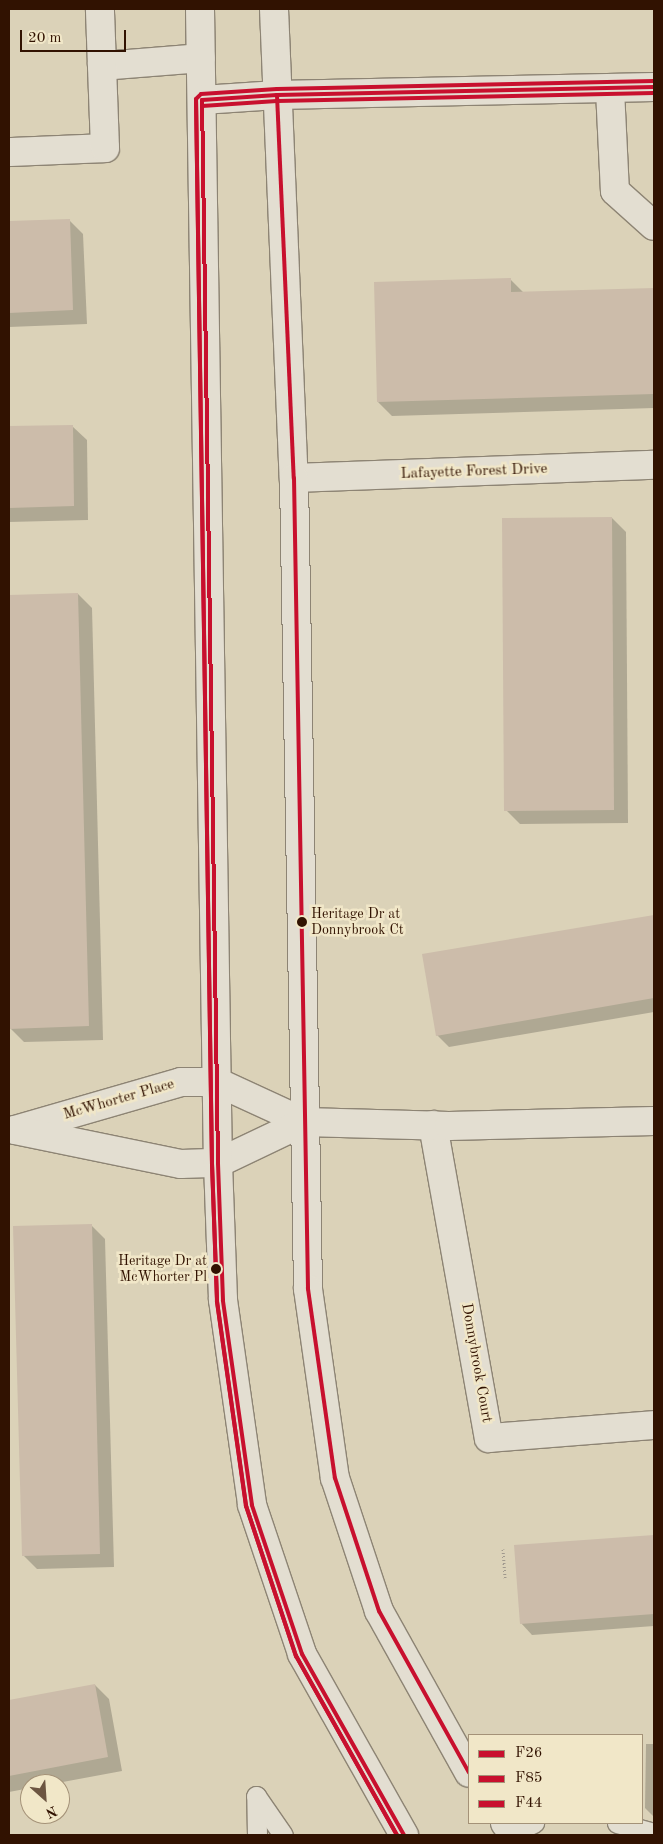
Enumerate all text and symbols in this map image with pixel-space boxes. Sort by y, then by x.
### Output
scale bar [22,20,129,52]
text: 20 m [28,31,62,46]
street label: Lafayette Forest Drive [400,460,548,484]
place label: Heritage Dr at Donnybrook Ct [311,906,404,939]
marker: Heritage Dr at Donnybrook Ct [297,917,307,927]
street label: McWhorter Place [61,1076,177,1124]
place label: Heritage Dr at McWhorter Pl [118,1253,207,1285]
marker: Heritage Dr at McWhorter Pl [211,1264,221,1274]
street label: Donnybrook Court [457,1302,495,1424]
legend [468,1734,643,1824]
text: F26 [515,1746,543,1761]
text: F85 [515,1771,543,1786]
north arrow [20,1774,70,1824]
text: F44 [515,1796,543,1811]
text: N [43,1803,59,1820]

